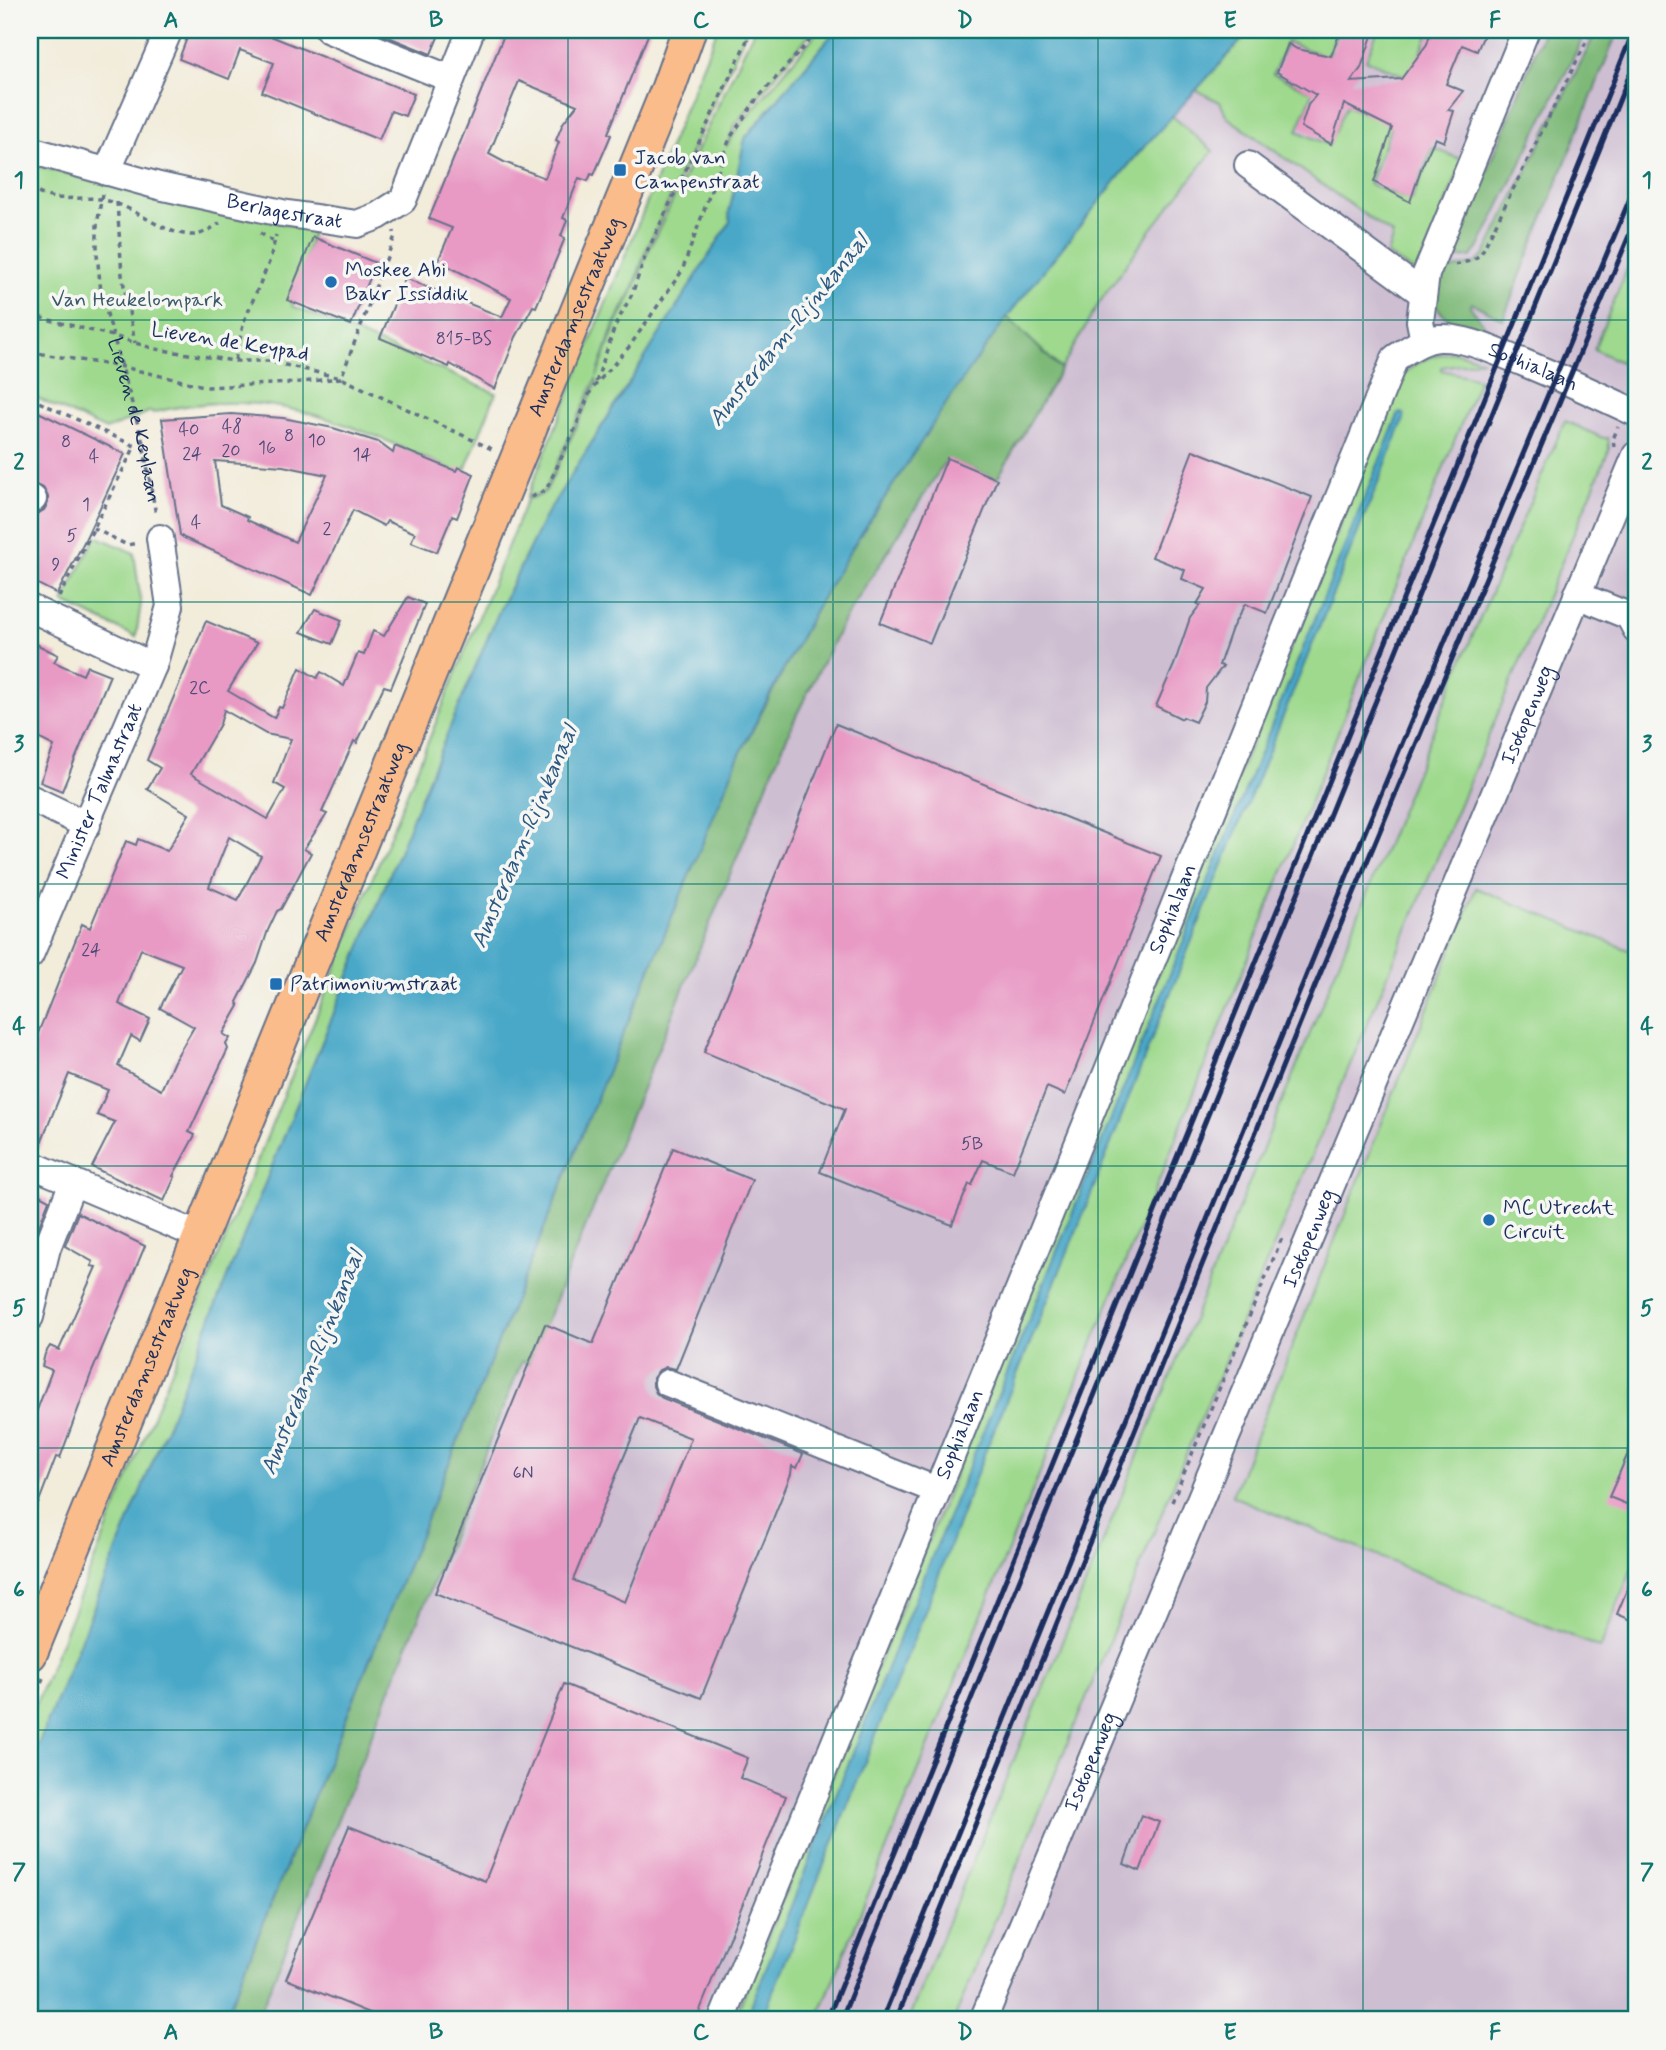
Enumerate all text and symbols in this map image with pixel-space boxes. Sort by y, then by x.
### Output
text: A [163,6,179,36]
text: B [429,6,444,36]
text: C [693,6,710,36]
text: D [957,6,973,36]
text: E [1223,6,1237,36]
text: F [1489,6,1501,36]
place label: Jacob van Campenstraat [634,144,760,196]
marker: Jacob van Campenstraat [612,162,628,178]
text: 1 [14,166,24,196]
text: 1 [1642,166,1652,196]
street label: Berlagestraat [224,187,344,236]
street label: Amsterdamsestraatweg [522,213,628,421]
water label: Amsterdam-Rijnkanaal [702,226,878,433]
place label: Moskee Abi Bakr Issiddik [345,256,469,308]
marker: Moskee Abi Bakr Issiddik [323,274,339,290]
park label: Van Heukelompark [51,286,223,314]
street label: Lieven de Keypad [149,316,311,368]
house number: 815-BS [436,327,492,351]
street label: Lieven de Keylaan [100,334,167,505]
street label: Sophialaan [1484,336,1582,398]
house number: 48 [222,415,242,439]
house number: 40 [179,418,199,442]
house number: 8 [284,424,294,448]
house number: 10 [308,429,326,453]
house number: 8 [61,430,71,454]
house number: 16 [258,436,276,460]
house number: 20 [221,439,241,463]
house number: 24 [182,442,202,466]
house number: 14 [353,443,372,467]
house number: 4 [89,445,99,469]
text: 2 [13,448,25,478]
text: 2 [1641,448,1653,478]
house number: 1 [82,493,90,517]
house number: 4 [191,511,201,535]
house number: 2 [323,517,332,541]
house number: 5 [67,524,78,548]
house number: 9 [52,553,61,577]
street label: Isotopenweg [1494,661,1562,769]
house number: 2C [189,676,211,700]
street label: Minister Talmastraat [50,699,150,884]
water label: Amsterdam-Rijnkanaal [465,718,587,953]
text: 3 [14,730,25,760]
text: 3 [1642,730,1653,760]
street label: Amsterdamsestraatweg [308,738,414,946]
street label: Sophialaan [1142,860,1204,958]
house number: 24 [81,938,101,962]
place label: Patrimoniumstraat [290,970,458,998]
marker: Patrimoniumstraat [268,976,284,992]
text: 4 [12,1012,26,1042]
text: 4 [1640,1012,1654,1042]
house number: 5B [961,1132,983,1156]
street label: Isotopenweg [1276,1184,1343,1292]
place label: MC Utrecht Circuit [1503,1194,1615,1246]
marker: MC Utrecht Circuit [1481,1212,1497,1228]
water label: Amsterdam-Rijnkanaal [254,1244,373,1479]
street label: Amsterdamsestraatweg [94,1263,200,1471]
text: 5 [12,1294,26,1324]
text: 5 [1640,1294,1654,1324]
street label: Sophialaan [929,1385,991,1484]
house number: 6N [512,1461,534,1485]
text: 6 [13,1576,25,1606]
text: 6 [1641,1576,1653,1606]
street label: Isotopenweg [1058,1708,1125,1815]
text: 7 [12,1858,26,1888]
text: 7 [1640,1858,1654,1888]
text: A [163,2018,179,2048]
text: B [429,2018,444,2048]
text: C [693,2018,710,2048]
text: D [957,2018,973,2048]
text: E [1223,2018,1237,2048]
text: F [1489,2018,1501,2048]

